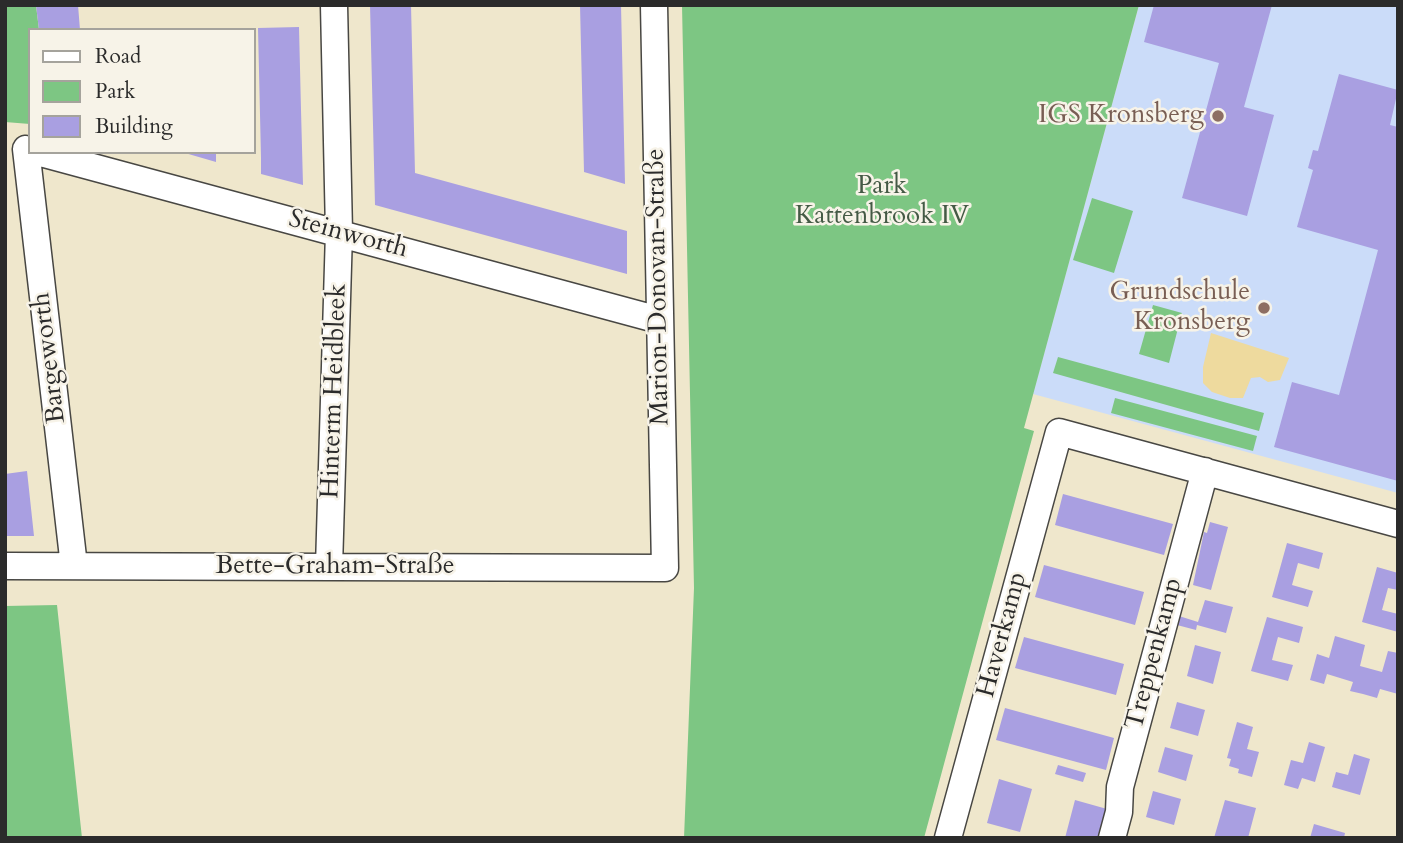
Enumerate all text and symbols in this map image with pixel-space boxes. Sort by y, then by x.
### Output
legend [28,28,256,154]
text: Road [95,42,141,71]
text: Park [95,77,135,106]
place label: IGS Kronsberg [1038,100,1204,132]
marker: IGS Kronsberg [1210,108,1226,124]
text: Building [95,112,173,141]
street label: Marion-Donovan-Straße [641,148,677,426]
park label: Park Kattenbrook IV [795,171,969,232]
street label: Steinworth [285,204,411,266]
place label: Grundschule Kronsberg [1110,277,1250,338]
street label: Hinterm Heidbleek [316,283,354,499]
street label: Bargeworth [26,291,74,425]
marker: Grundschule Kronsberg [1256,300,1272,316]
street label: Bette-Graham-Straße [216,551,454,583]
street label: Haverkamp [971,569,1035,701]
street label: Treppenkamp [1120,575,1190,733]

